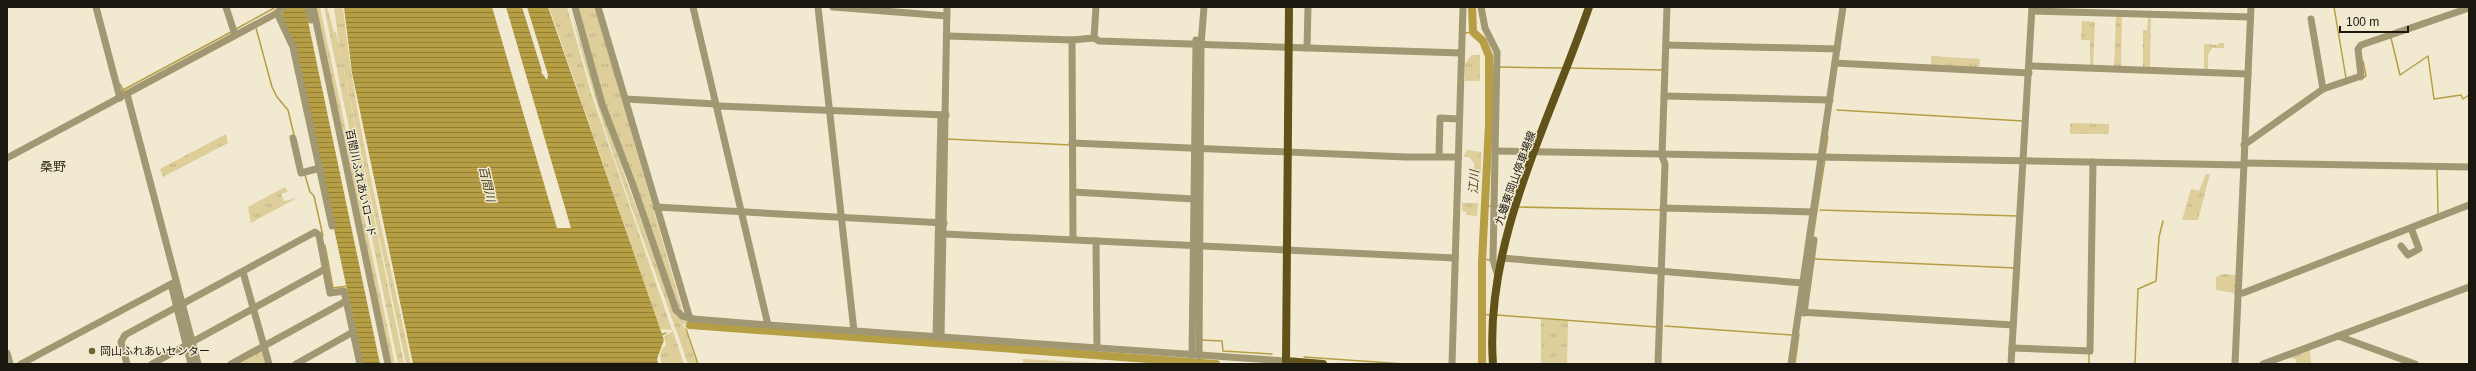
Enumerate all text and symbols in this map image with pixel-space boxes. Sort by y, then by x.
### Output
scale bar [2340,8,2408,34]
text: 100 m [2346,15,2379,29]
street label: 百間川ふれあいロード [344,128,378,238]
street label: 九蟠東岡山停車場線 [1492,129,1538,227]
district label: 桑野 [40,159,66,174]
water label: 百間川 [476,165,498,205]
water label: 江川 [1466,168,1482,194]
place label: 岡山ふれあいセンター [100,345,210,357]
marker: 岡山ふれあいセンター [87,346,97,356]

